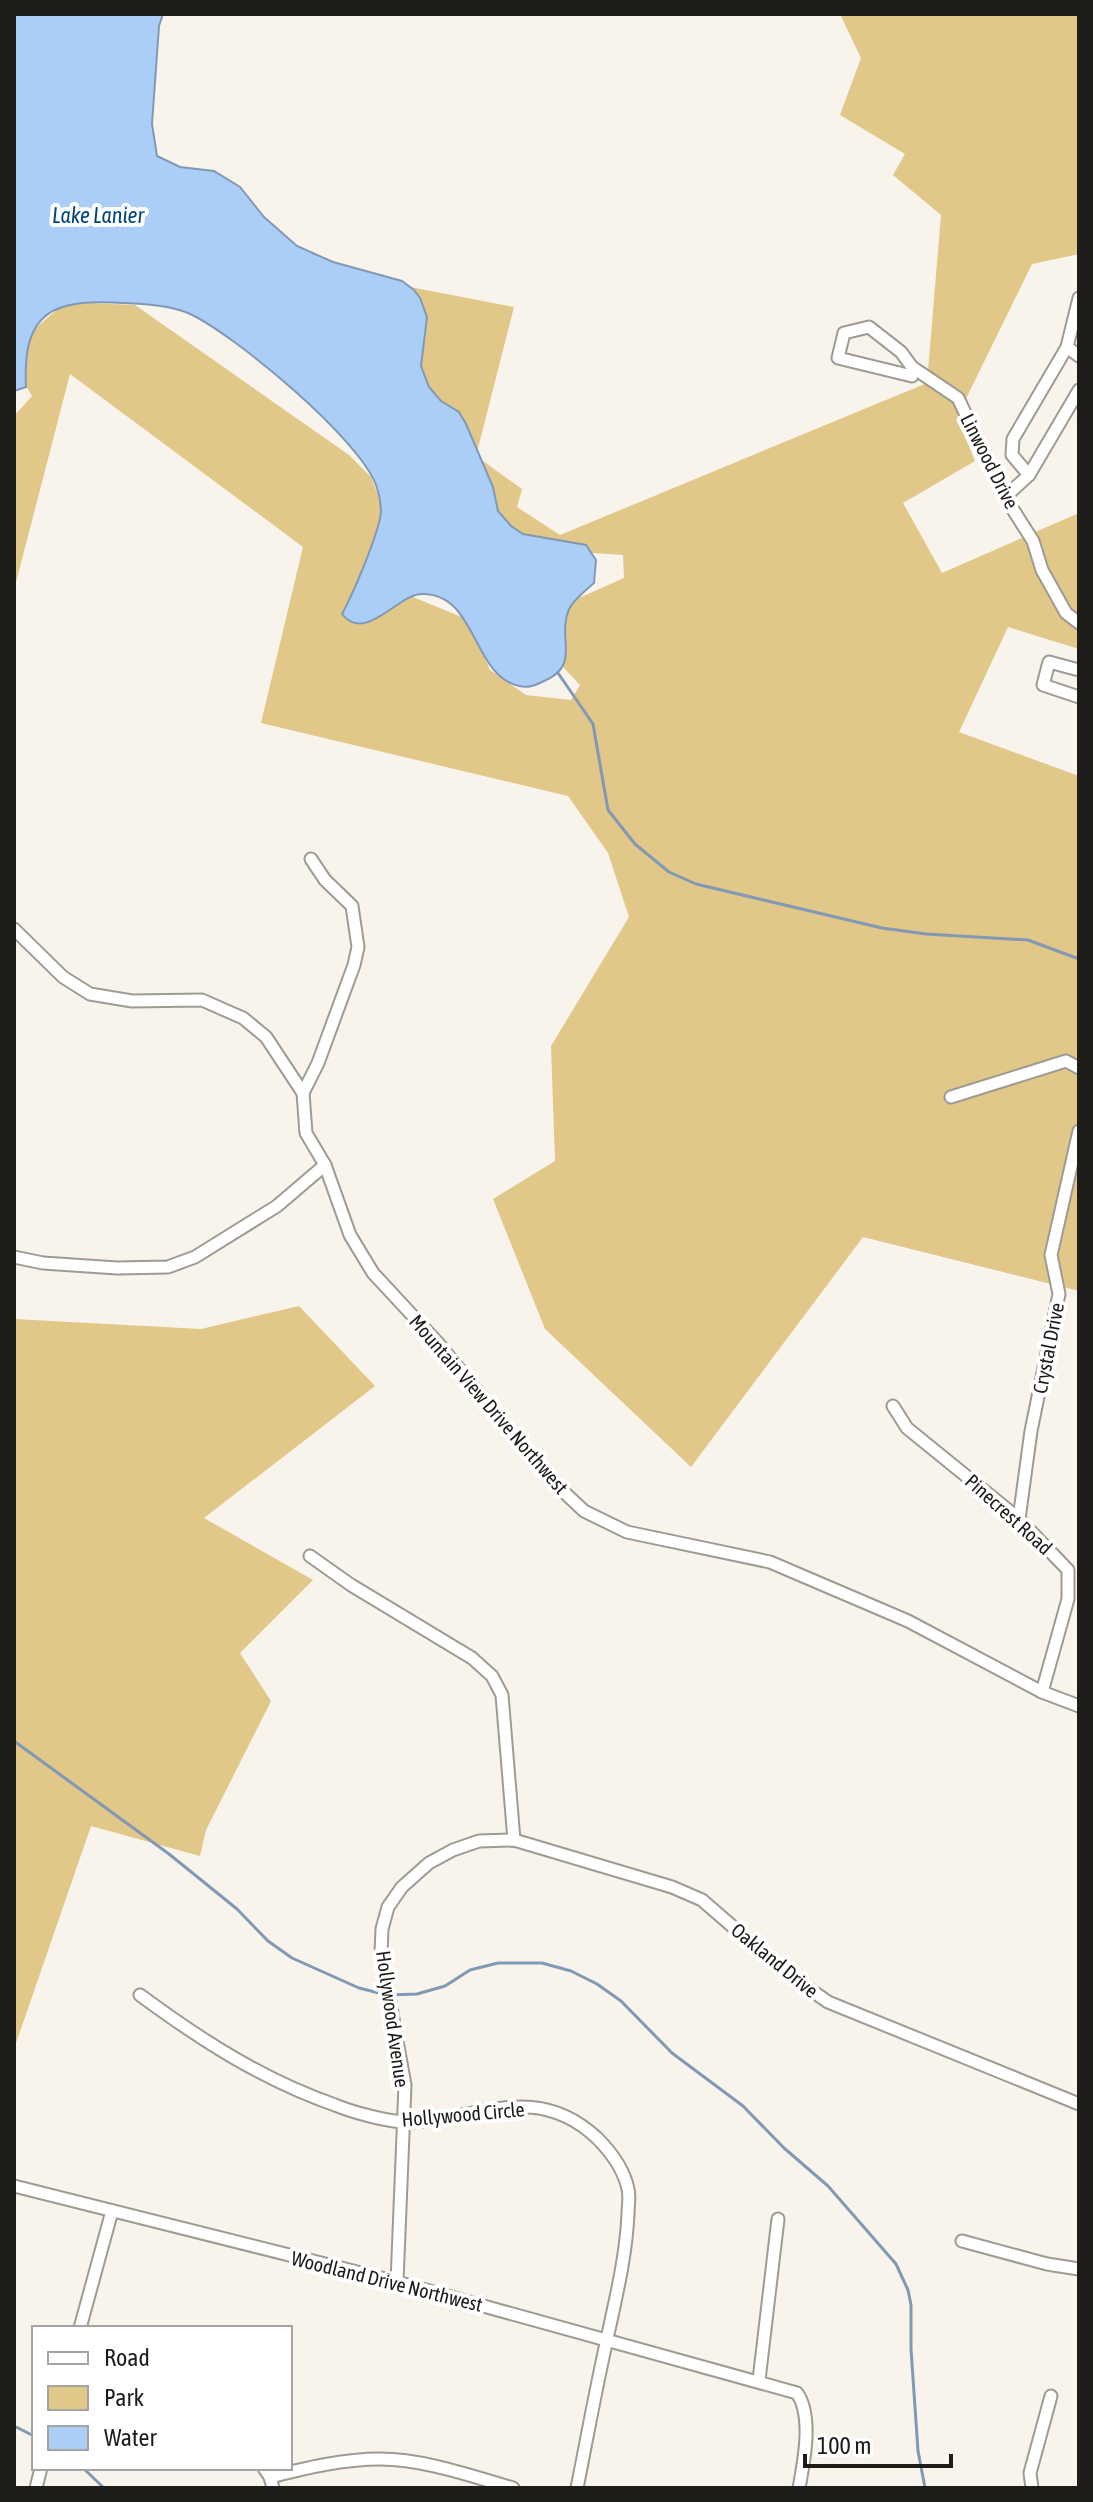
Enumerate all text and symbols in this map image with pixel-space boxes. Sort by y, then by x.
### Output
water label: Lake Lanier [52,202,145,228]
street label: Linwood Drive [956,410,1024,512]
street label: Crystal Drive [1028,1301,1068,1395]
street label: Mountain View Drive Northwest [405,1310,573,1498]
street label: Pinecrest Road [961,1469,1057,1559]
street label: Oakland Drive [727,1918,823,2002]
street label: Hollywood Avenue [372,1949,414,2089]
street label: Hollywood Circle [400,2097,526,2131]
street label: Woodland Drive Northwest [289,2246,485,2316]
legend [32,2326,292,2470]
text: Road [104,2344,150,2371]
text: Park [104,2384,145,2411]
scale bar [805,2418,951,2468]
text: Water [104,2424,157,2451]
text: 100 m [817,2432,871,2459]

